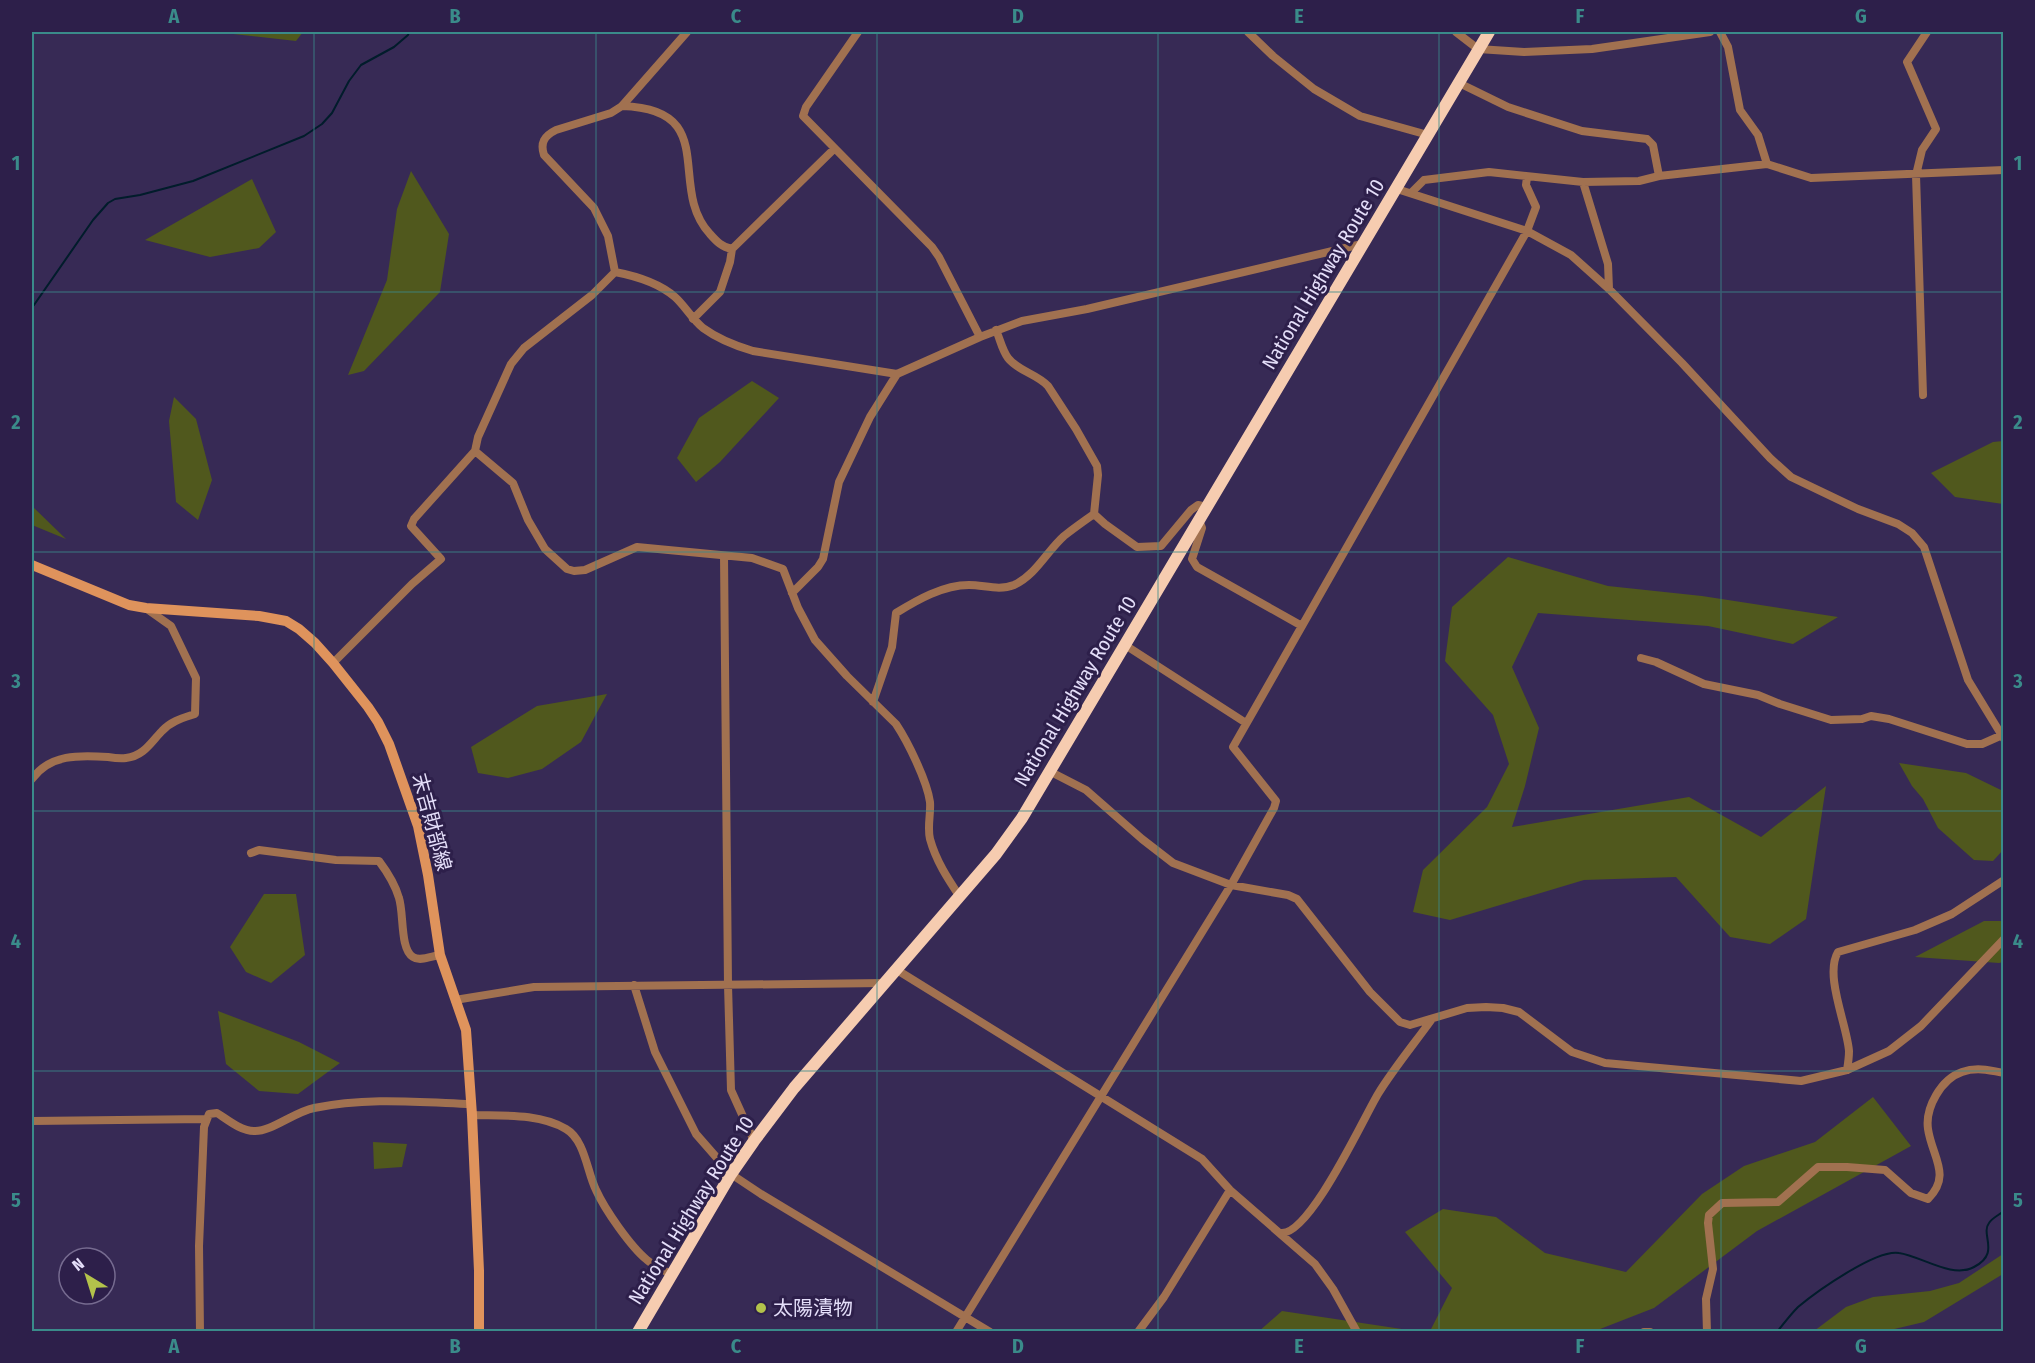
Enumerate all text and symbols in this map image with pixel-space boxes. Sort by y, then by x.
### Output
text: A [168,4,181,28]
text: B [449,4,461,28]
text: C [731,4,742,28]
text: D [1012,4,1024,28]
text: E [1294,4,1304,28]
text: F [1576,4,1585,28]
text: G [1855,4,1867,28]
text: 1 [12,151,20,175]
text: 1 [2014,151,2022,175]
street label: National Highway Route 10 [1257,174,1389,374]
text: 2 [10,410,21,434]
text: 2 [2012,410,2023,434]
street label: National Highway Route 10 [1009,591,1141,791]
text: 3 [10,669,21,693]
text: 3 [2012,669,2023,693]
street label: 末吉財部線 [407,771,457,873]
text: 4 [11,929,21,953]
text: 4 [2013,929,2023,953]
street label: National Highway Route 10 [623,1111,759,1309]
text: 5 [11,1188,21,1212]
text: 5 [2013,1188,2023,1212]
north arrow [57,1246,117,1306]
text: N [68,1254,88,1275]
place label: 太陽漬物 [773,1296,853,1320]
marker: 太陽漬物 [754,1301,768,1315]
text: A [168,1334,181,1358]
text: B [449,1334,461,1358]
text: C [731,1334,742,1358]
text: D [1012,1334,1024,1358]
text: E [1294,1334,1304,1358]
text: F [1576,1334,1585,1358]
text: G [1855,1334,1867,1358]

